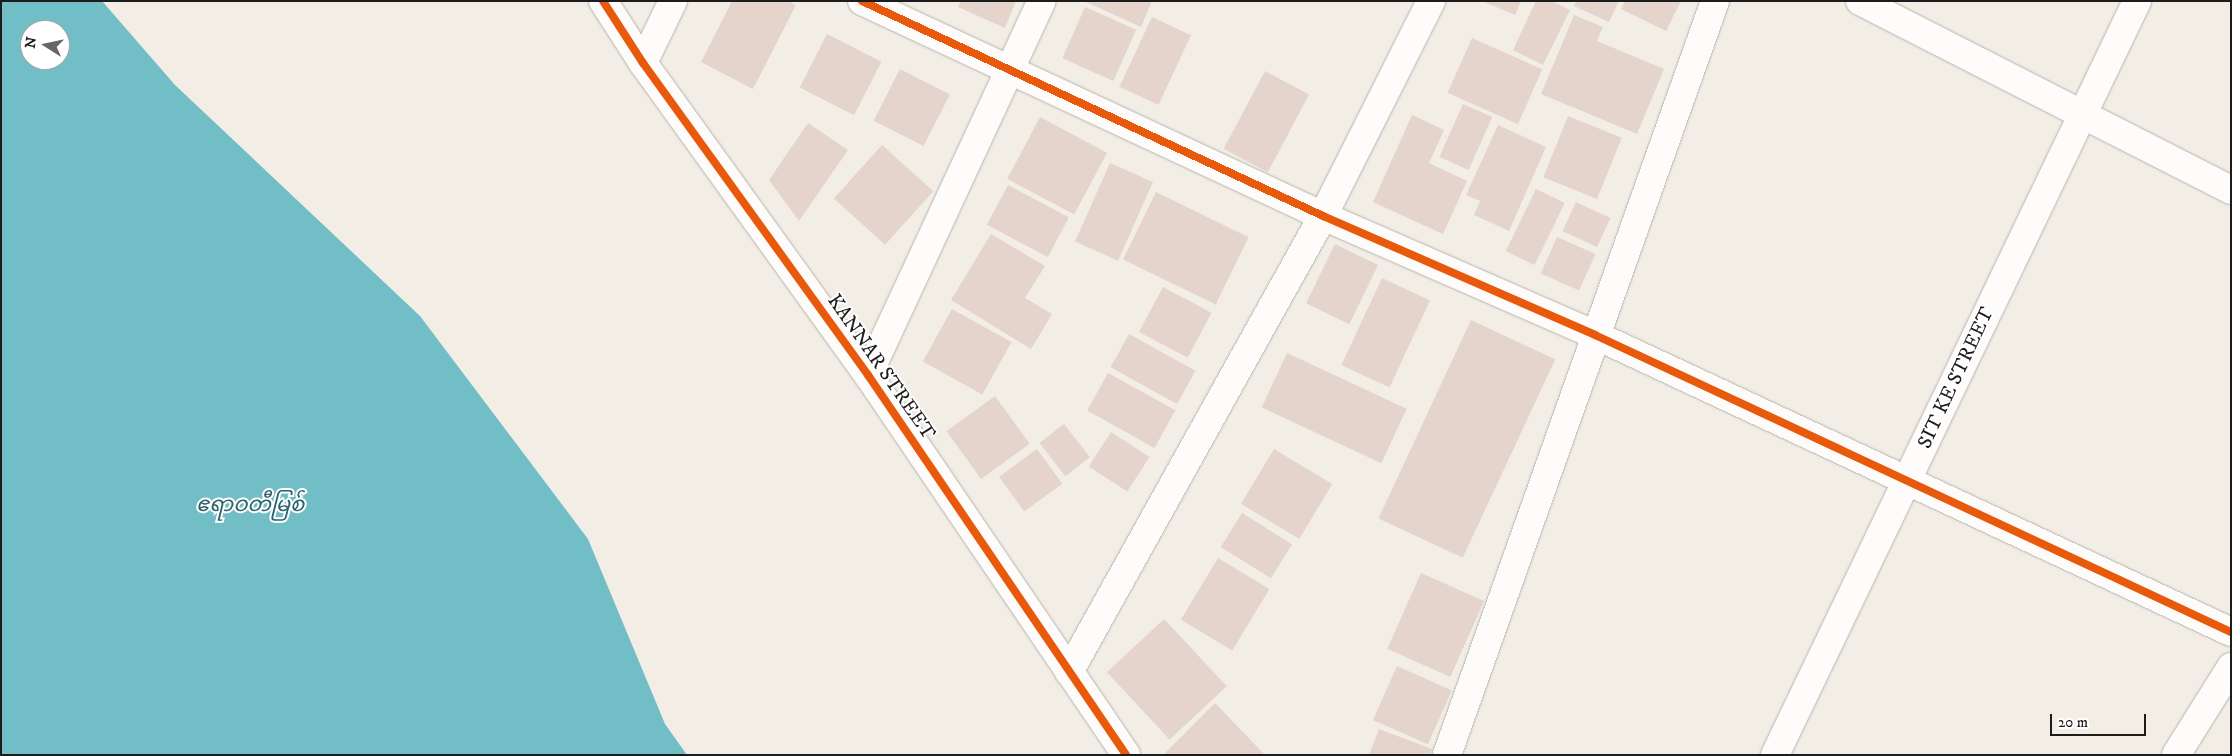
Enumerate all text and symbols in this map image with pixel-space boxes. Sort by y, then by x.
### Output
north arrow [20,20,70,70]
text: N [21,35,41,50]
street label: KANNAR STREET [822,290,940,444]
street label: SIT KE STREET [1913,304,1999,452]
water label: ဧရာဝတီမြစ် [196,492,304,518]
scale bar [2052,704,2148,736]
text: 20 m [2058,713,2088,732]

